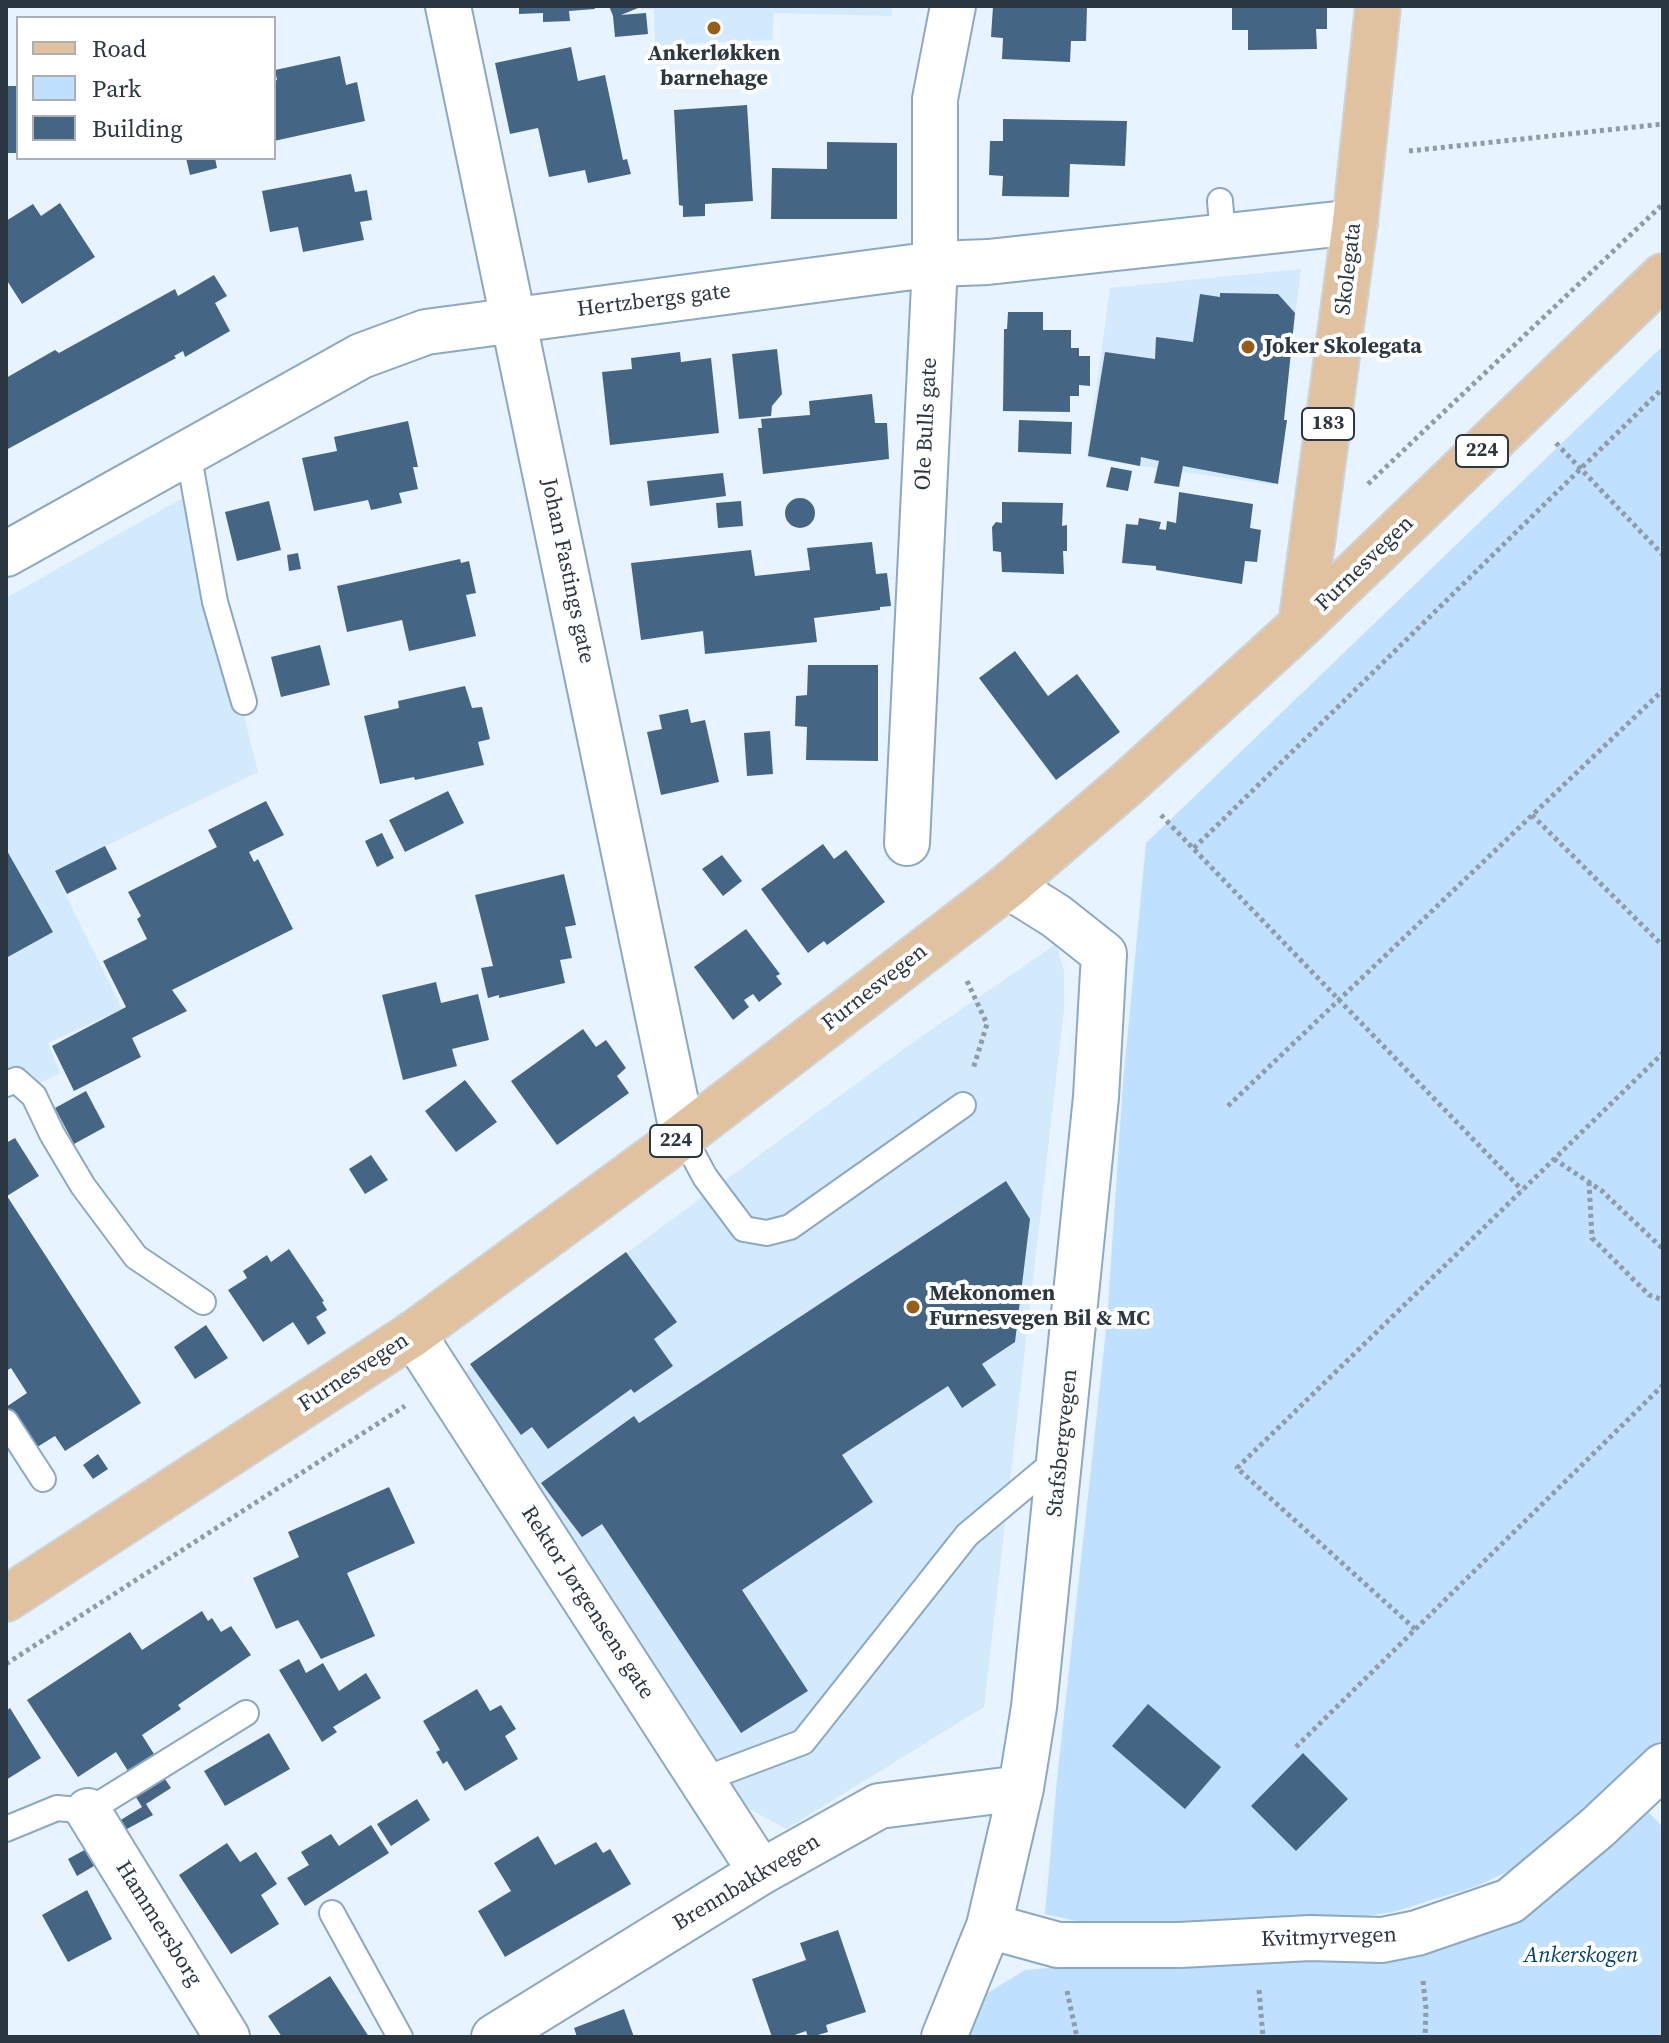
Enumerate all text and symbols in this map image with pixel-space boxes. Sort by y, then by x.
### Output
legend [16,16,276,160]
marker: Ankerløkken barnehage [705,19,723,37]
text: Road [92,32,146,65]
place label: Ankerløkken barnehage [648,41,780,92]
text: Park [92,72,141,105]
text: Building [92,112,183,145]
street label: Skolegata [1330,221,1368,317]
street label: Hertzbergs gate [576,278,732,324]
place label: Joker Skolegata [1264,334,1422,360]
marker: Joker Skolegata [1239,338,1257,356]
street label: Ole Bulls gate [910,357,944,491]
road number: 183 [1302,408,1354,440]
road number: 224 [1456,435,1508,467]
street label: Johan Fastings gate [534,476,600,666]
street label: Furnesvegen [1310,511,1420,617]
street label: Furnesvegen [817,939,933,1037]
road number: 224 [650,1125,702,1157]
place label: Mekonomen Furnesvegen Bil & MC [929,1281,1150,1332]
marker: Mekonomen Furnesvegen Bil & MC [904,1298,922,1316]
street label: Furnesvegen [294,1328,414,1418]
street label: Stafsbergvegen [1042,1368,1084,1518]
street label: Rektor Jørgensens gate [515,1502,659,1704]
street label: Brennbakkvegen [669,1829,825,1937]
street label: Hammersborg [109,1857,207,1991]
street label: Kvitmyrvegen [1261,1922,1397,1954]
park label: Ankerskogen [1524,1943,1638,1969]

